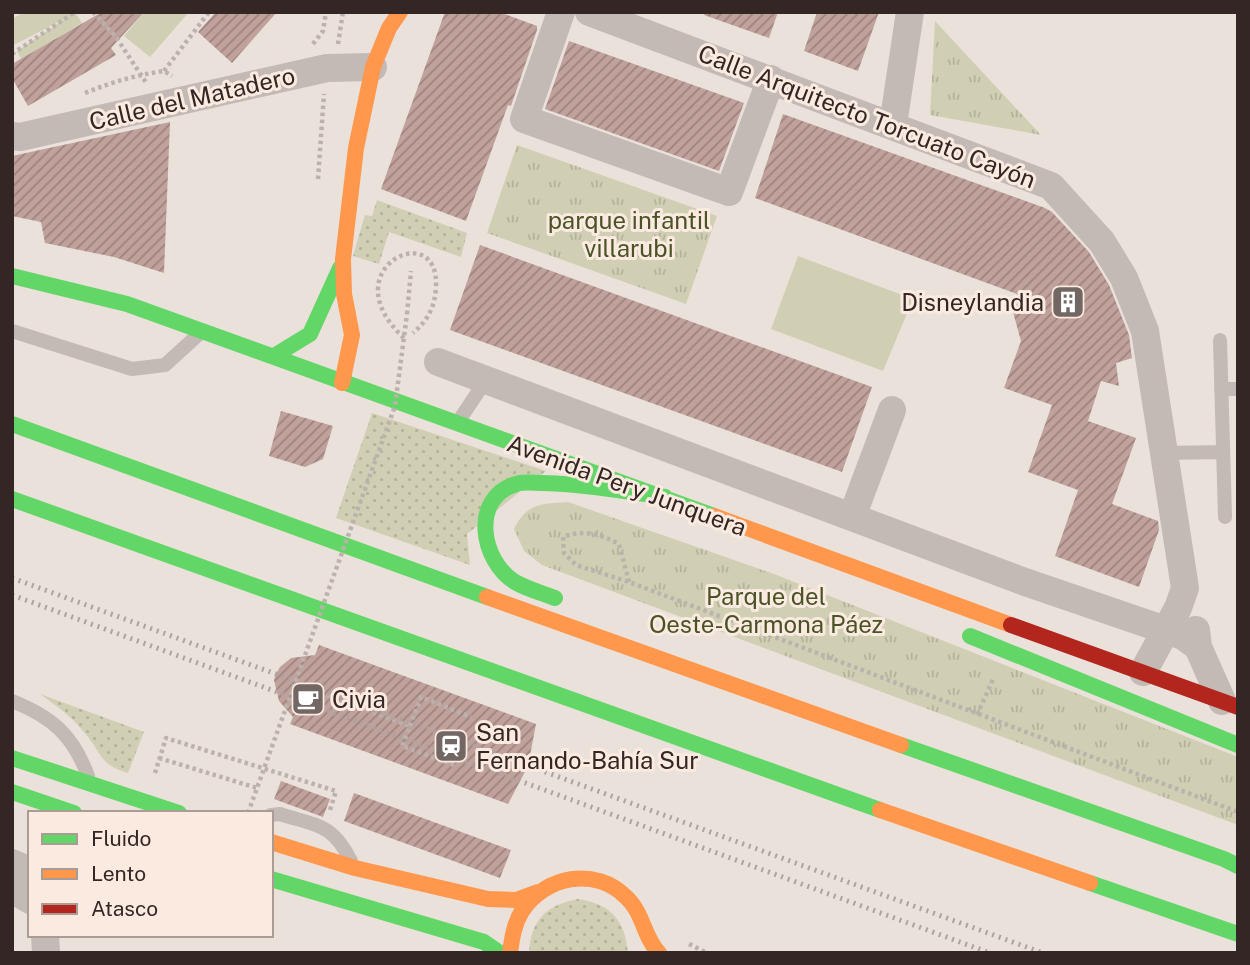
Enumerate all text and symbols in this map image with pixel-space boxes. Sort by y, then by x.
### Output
street label: Calle Arquitecto Torcuato Cayón [694,39,1040,193]
street label: Calle del Matadero [86,61,298,135]
park label: parque infantil villarubi [548,206,710,262]
building icon: Disneylandia [1049,283,1087,321]
place label: Disneylandia [901,288,1044,316]
street label: Avenida Pery Junquera [504,429,750,541]
park label: Parque del Oeste-Carmona Páez [649,582,883,638]
cafe icon: Civia [289,680,327,718]
place label: Civia [332,685,386,713]
place label: San Fernando-Bahía Sur [476,718,699,774]
station icon: San Fernando-Bahía Sur [432,727,470,765]
legend [28,811,273,937]
text: Fluido [91,826,151,851]
text: Lento [91,861,146,886]
text: Atasco [91,896,158,921]

